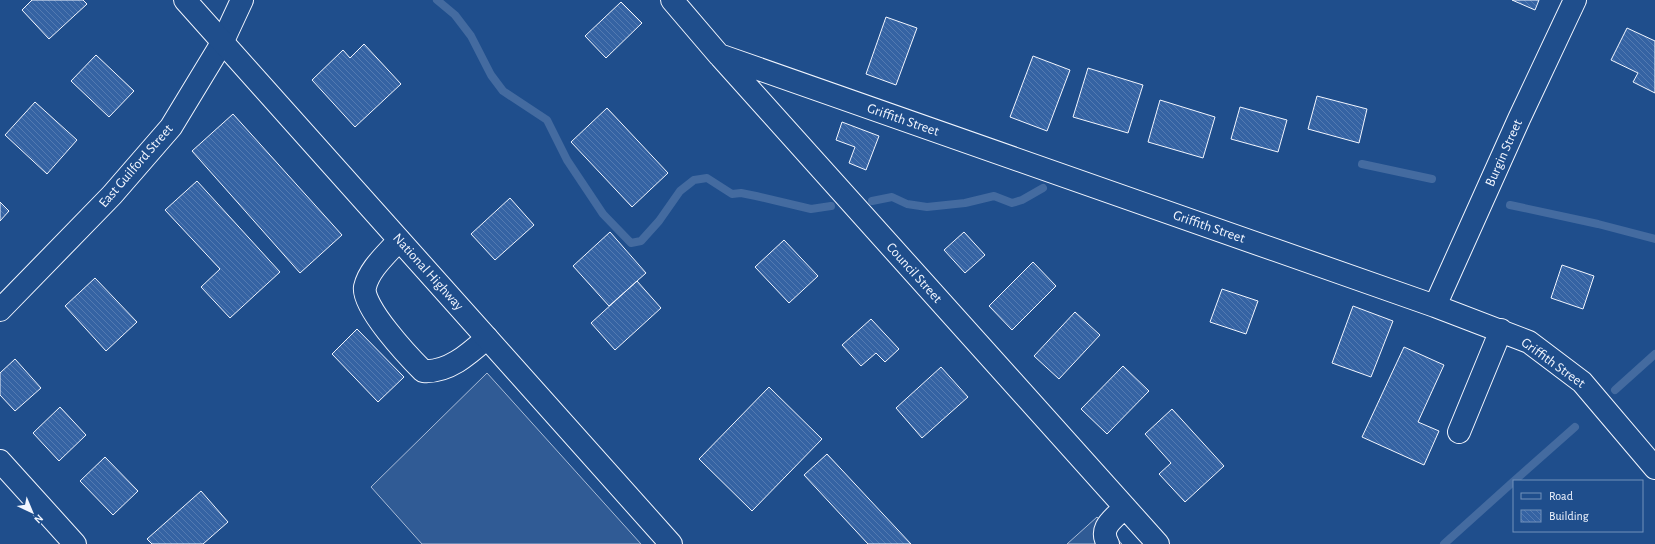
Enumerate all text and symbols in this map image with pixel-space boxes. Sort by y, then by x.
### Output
street label: Griffith Street [865,101,941,139]
street label: Burgin Street [1483,117,1525,189]
street label: East Guilford Street [96,121,176,210]
street label: Griffith Street [1171,208,1247,246]
street label: National Highway [390,231,466,313]
street label: Council Street [884,240,945,306]
street label: Griffith Street [1519,335,1588,391]
legend [1513,480,1643,532]
text: Road [1549,490,1573,502]
north arrow [12,492,52,532]
text: Building [1549,510,1589,522]
text: N [32,512,45,525]

